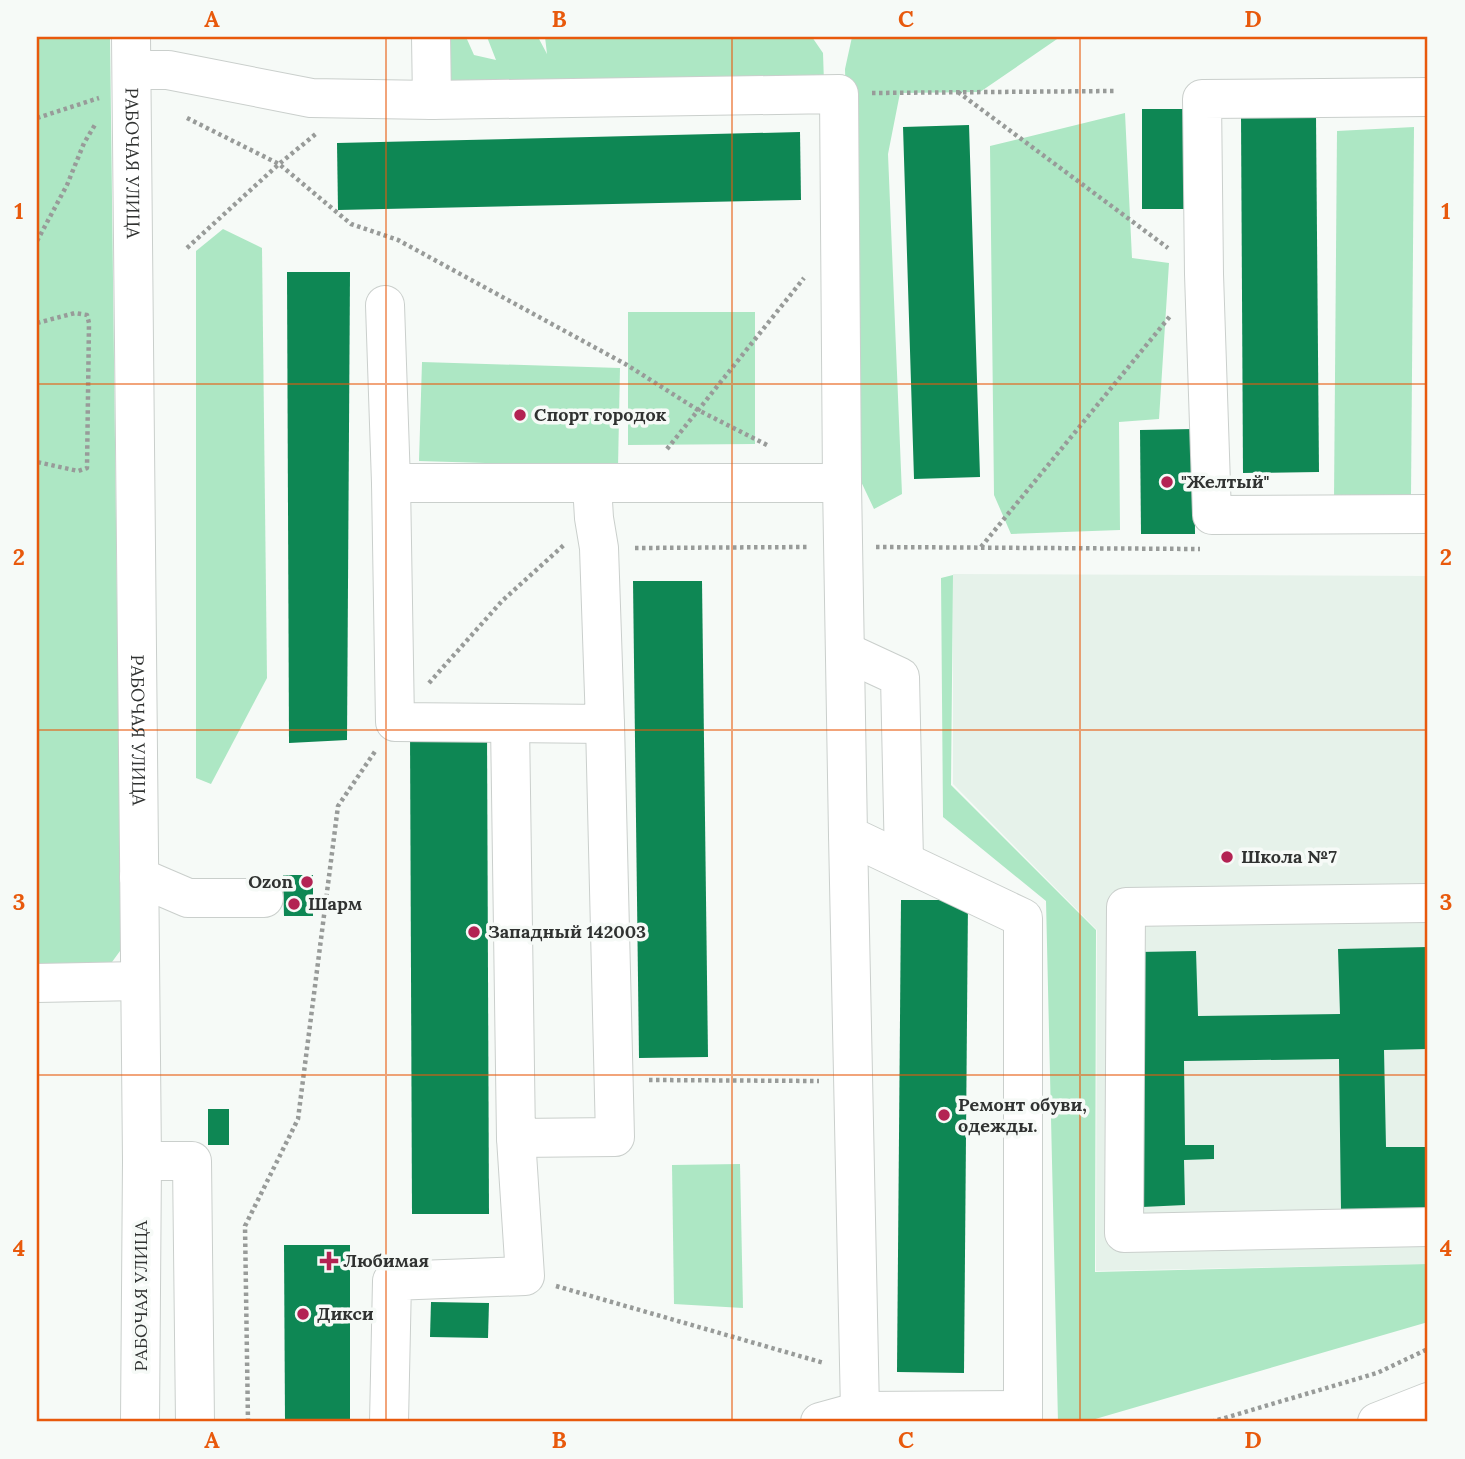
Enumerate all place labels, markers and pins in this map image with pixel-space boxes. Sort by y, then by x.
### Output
place label: Спорт городок [534,403,667,426]
marker: Спорт городок [512,407,528,423]
place label: "Желтый" [1181,470,1270,493]
marker: "Желтый" [1159,474,1175,490]
place label: Школа №7 [1241,845,1337,868]
marker: Школа №7 [1219,849,1235,865]
place label: Ozon [248,870,294,893]
marker: Ozon [299,874,315,890]
place label: Шарм [308,892,362,915]
marker: Шарм [286,896,302,912]
place label: Западный 142003 [488,920,646,943]
marker: Западный 142003 [466,924,482,940]
place label: Ремонт обуви, одежды. [958,1093,1087,1137]
marker: Ремонт обуви, одежды. [936,1107,952,1123]
place label: Любимая [343,1249,429,1272]
marker: Любимая [321,1253,337,1269]
place label: Дикси [317,1302,374,1325]
marker: Дикси [295,1306,311,1322]

